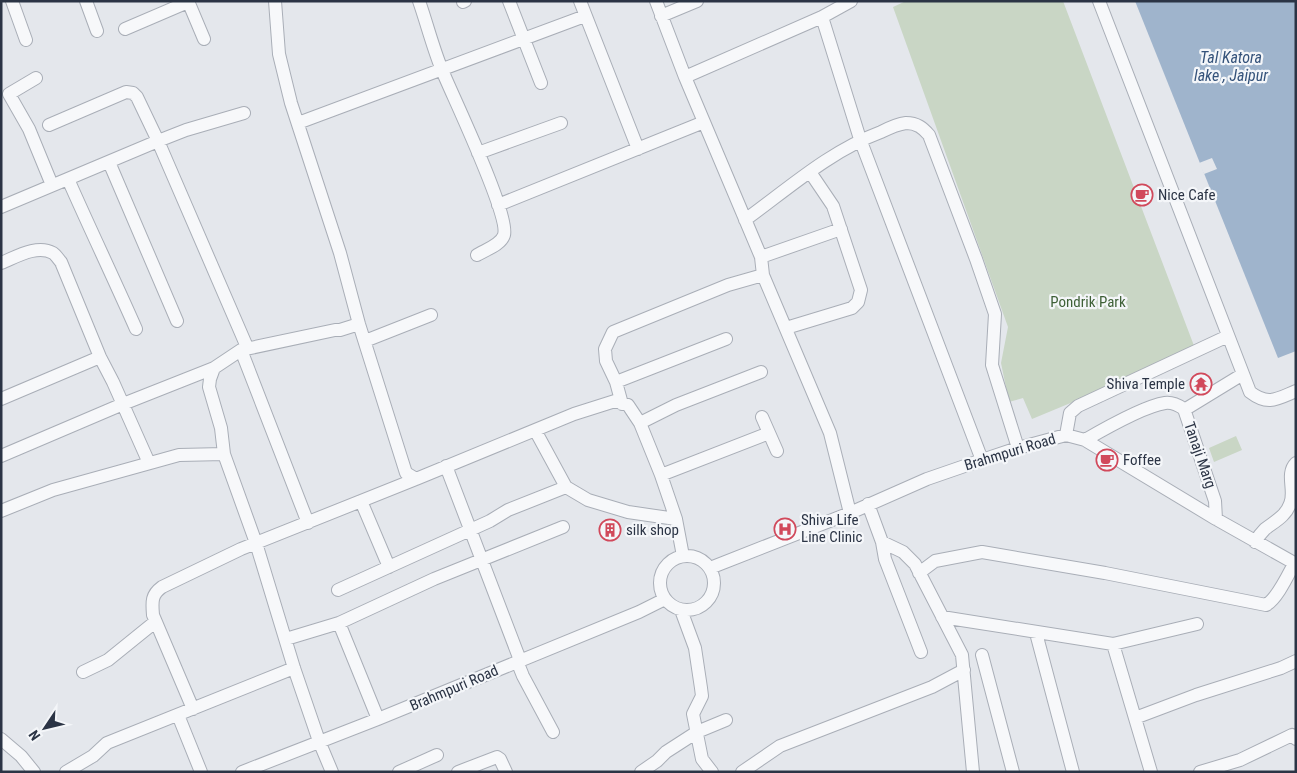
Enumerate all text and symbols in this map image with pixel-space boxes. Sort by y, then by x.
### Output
water label: Tal Katora lake , Jaipur [1194,48,1269,85]
cafe icon: Nice Cafe [1130,183,1154,207]
place label: Nice Cafe [1158,186,1215,204]
park label: Pondrik Park [1050,293,1126,311]
temple icon: Shiva Temple [1189,372,1213,396]
place label: Shiva Temple [1107,375,1185,393]
street label: Tanaji Marg [1180,419,1220,491]
street label: Brahmpuri Road [962,430,1058,474]
cafe icon: Foffee [1095,448,1119,472]
place label: Foffee [1123,451,1161,469]
place label: Shiva Life Line Clinic [801,511,862,546]
hospital icon: Shiva Life Line Clinic [773,517,797,541]
building icon: silk shop [598,518,622,542]
place label: silk shop [626,521,679,539]
street label: Brahmpuri Road [407,661,501,715]
north arrow [20,703,70,753]
text: N [25,727,43,744]

